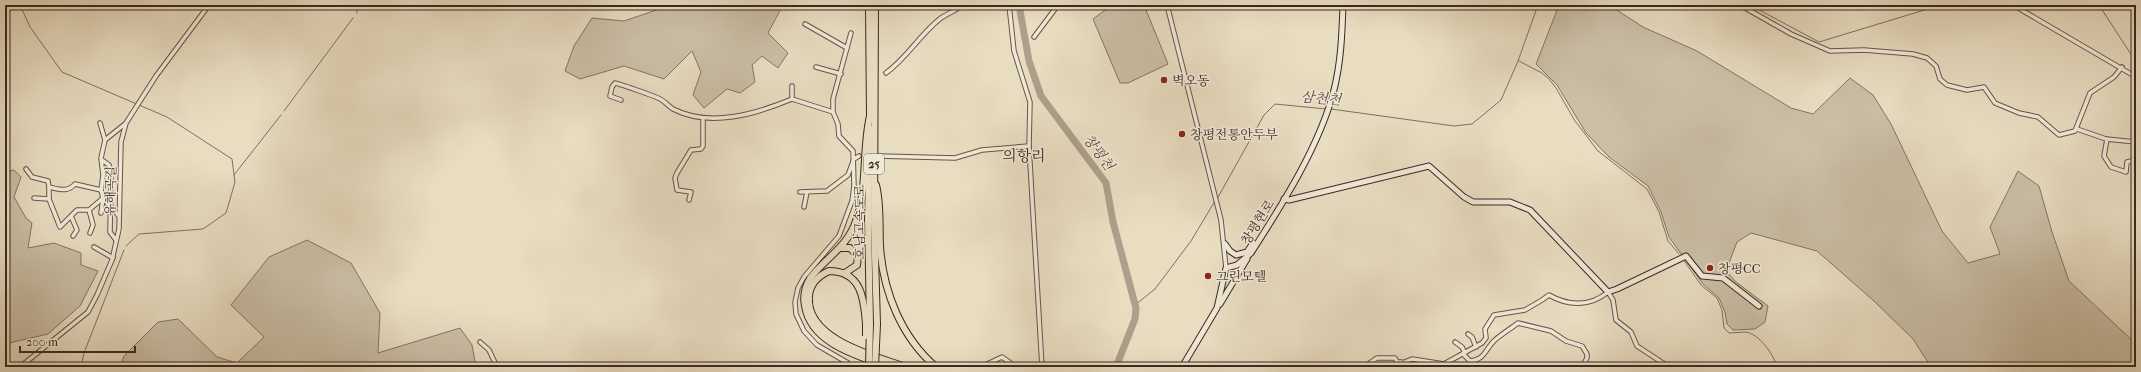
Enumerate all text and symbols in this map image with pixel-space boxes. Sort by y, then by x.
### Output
place label: 벽오동 [1172,73,1210,88]
marker: 벽오동 [1159,75,1169,85]
water label: 삼천천 [1300,88,1343,109]
place label: 창평전통안두부 [1190,127,1278,142]
marker: 창평전통안두부 [1177,129,1187,139]
water label: 창평천 [1080,131,1118,175]
district label: 의항리 [1002,147,1046,165]
road number: 25 [864,154,884,174]
street label: 유해곡길 [103,166,118,216]
street label: 호남고속도로 [852,184,867,260]
street label: 창평현로 [1238,197,1277,248]
place label: 창평CC [1718,261,1761,276]
marker: 창평CC [1705,263,1715,273]
place label: 그린모텔 [1216,269,1266,284]
marker: 그린모텔 [1203,271,1213,281]
scale bar [20,328,135,354]
text: 200 m [26,335,58,349]

